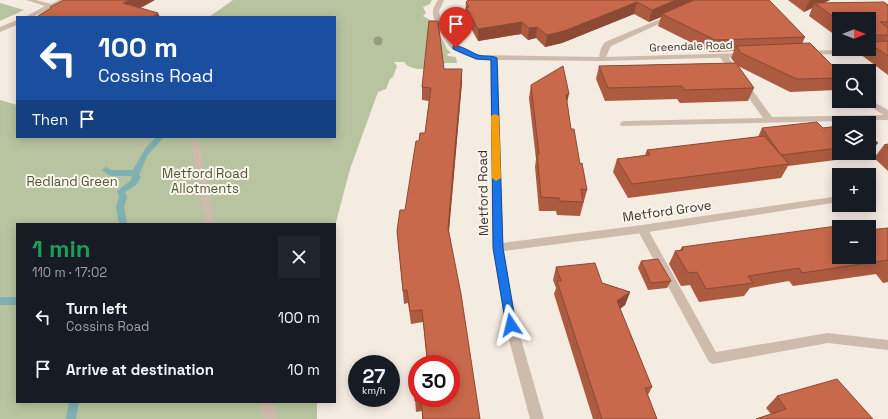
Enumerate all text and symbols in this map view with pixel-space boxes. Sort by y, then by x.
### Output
pin [439,7.0,473,48]
north arrow [832,12,876,56]
map controls [832,12,876,264]
icon: arrive [445,13,467,35]
text: 100 m [98,29,178,65]
icon: left [32,32,84,84]
street label: Greendale Road [649,38,733,54]
text: Cossins Road [98,64,213,87]
button: search [832,64,876,108]
icon: arrive [76,108,98,130]
text: Then [32,110,68,129]
button: layers [832,116,876,160]
street label: Metford Road [474,150,492,236]
park label: Metford Road Allotments [162,165,248,197]
button: + [832,168,876,212]
park label: Redland Green [26,173,118,190]
street label: Metford Grove [621,196,713,226]
button: − [832,220,876,264]
text: 1 min [32,233,91,264]
button: close [278,236,320,278]
text: 110 m · 17:02 [32,264,107,281]
text: Turn left [66,299,128,318]
position arrow [490,304,532,346]
icon: left [32,306,54,328]
text: 100 m [278,308,320,327]
text: Cossins Road [66,318,149,335]
speed limit sign: 30 [408,355,460,407]
icon: arrive [32,358,54,380]
text: Arrive at destination [66,360,214,379]
text: 10 m [287,360,320,379]
text: 27 [363,363,385,389]
text: km/h [362,384,386,397]

